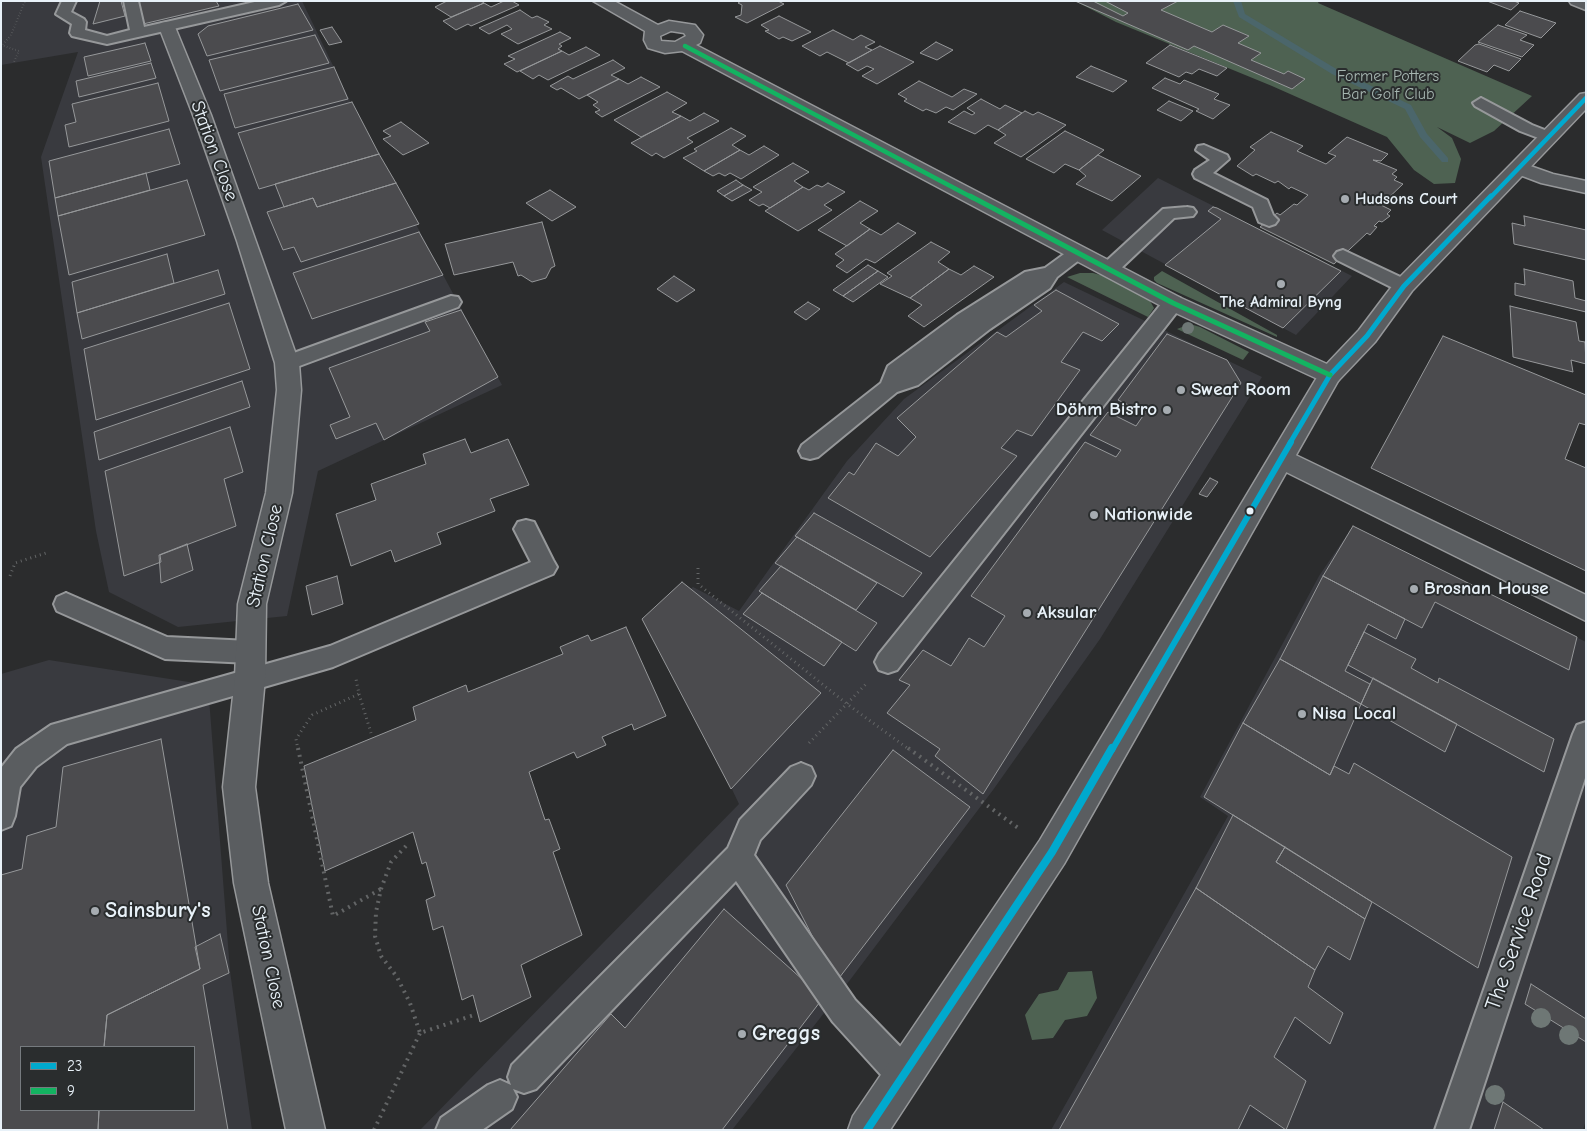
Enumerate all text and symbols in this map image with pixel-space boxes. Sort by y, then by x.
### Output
park label: Former Potters Bar Golf Club [1337,66,1439,104]
street label: Station Close [185,98,243,204]
place label: Hudsons Court [1355,189,1457,209]
marker: Hudsons Court [1339,193,1351,205]
marker: The Admiral Byng [1275,278,1287,290]
place label: The Admiral Byng [1220,292,1342,312]
place label: Sweat Room [1191,379,1291,401]
marker: Sweat Room [1175,384,1187,396]
place label: Döhm Bistro [1056,399,1157,421]
marker: Döhm Bistro [1161,404,1173,416]
street label: Station Close [242,502,288,610]
place label: Nationwide [1104,504,1193,526]
unlabelled marker [1245,506,1255,516]
marker: Nationwide [1088,509,1100,521]
place label: Brosnan House [1424,578,1549,600]
marker: Brosnan House [1408,583,1420,595]
place label: Aksular [1037,602,1096,624]
marker: Aksular [1021,607,1033,619]
place label: Nisa Local [1312,703,1396,725]
marker: Nisa Local [1296,708,1308,720]
street label: The Service Road [1480,850,1558,1014]
place label: Sainsbury's [105,898,211,924]
street label: Station Close [246,903,290,1011]
marker: Sainsbury's [89,905,101,917]
place label: Greggs [752,1021,820,1047]
marker: Greggs [736,1028,748,1040]
legend [20,1046,195,1111]
text: 23 [67,1057,82,1075]
text: 9 [67,1082,75,1100]

